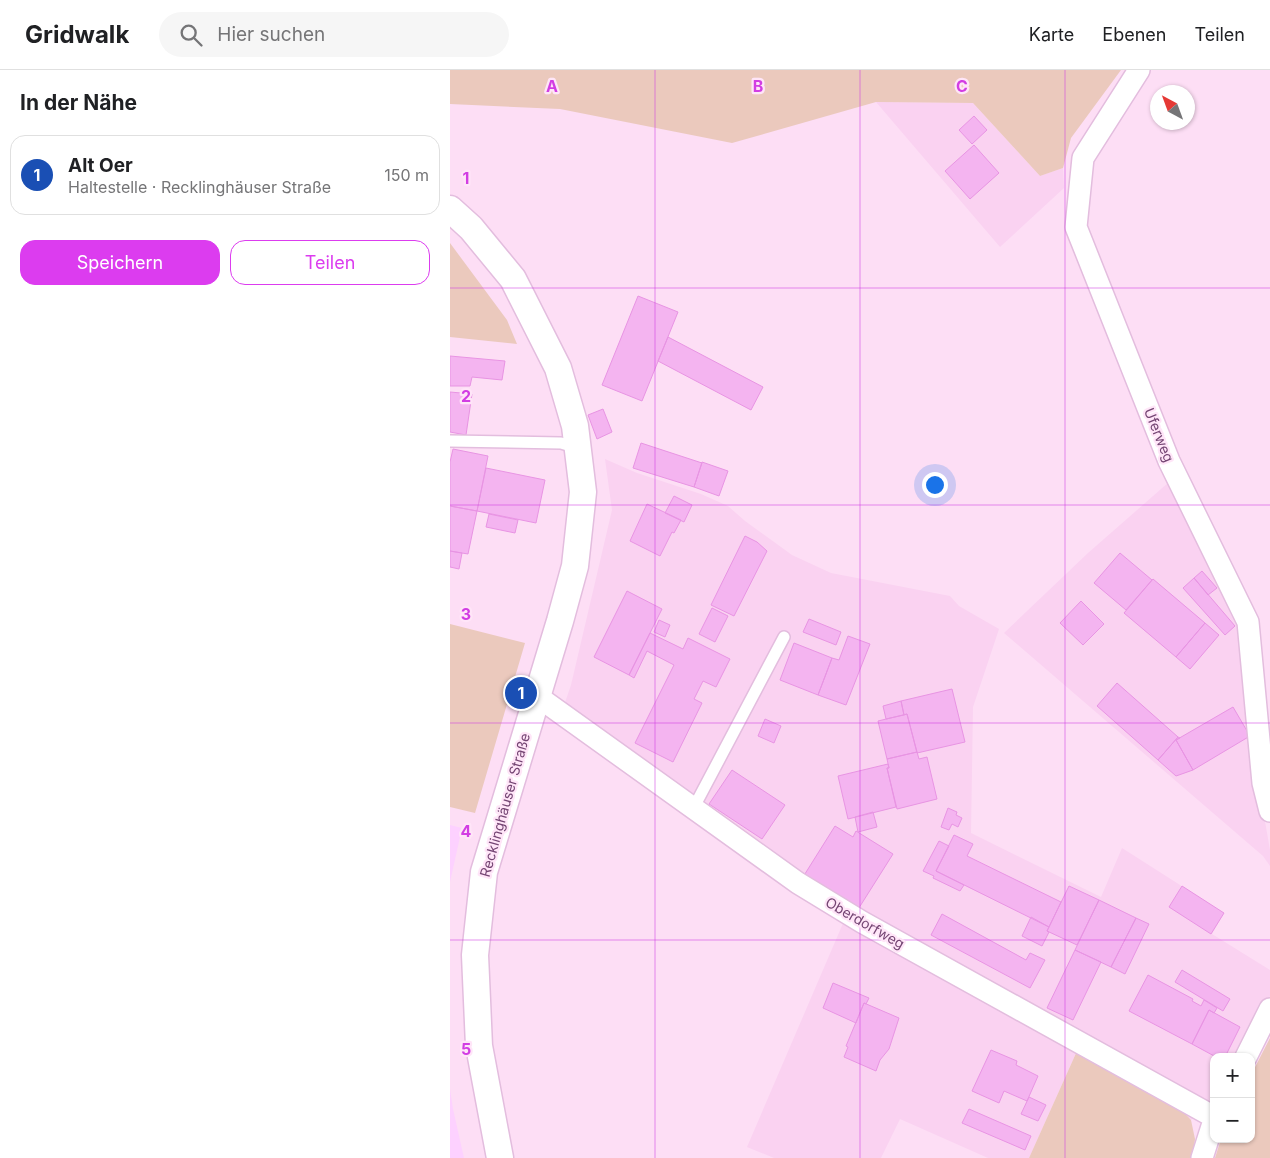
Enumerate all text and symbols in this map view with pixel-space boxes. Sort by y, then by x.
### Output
search box [159,12,509,57]
text: Gridwalk [25,20,129,49]
icon: search [177,21,205,49]
text: Hier suchen [217,23,325,46]
text: Karte [1029,24,1074,45]
text: Ebenen [1102,24,1166,45]
text: Teilen [1194,24,1245,45]
text: A [546,76,558,96]
text: B [753,76,763,96]
text: C [956,76,968,96]
north arrow [1150,85,1195,130]
text: In der Nähe [20,90,137,115]
text: Alt Oer [68,154,133,177]
text: 1 [34,165,40,185]
text: 150 m [384,165,429,185]
text: 1 [463,168,469,188]
text: Haltestelle · Recklinghäuser Straße [68,177,331,197]
button: Speichern [20,240,220,285]
button: Teilen [230,240,430,285]
text: 2 [461,386,471,406]
street label: Uferweg [1141,405,1178,464]
your location [922,472,948,498]
text: 3 [461,604,471,624]
pin: 1 [505,674,537,712]
street label: Recklinghäuser Straße [476,731,533,879]
text: 4 [461,821,472,841]
street label: Oberdorfweg [823,893,908,952]
text: 5 [461,1039,471,1059]
map controls [1210,1053,1255,1143]
button: + [1210,1053,1255,1098]
button: − [1210,1098,1255,1143]

